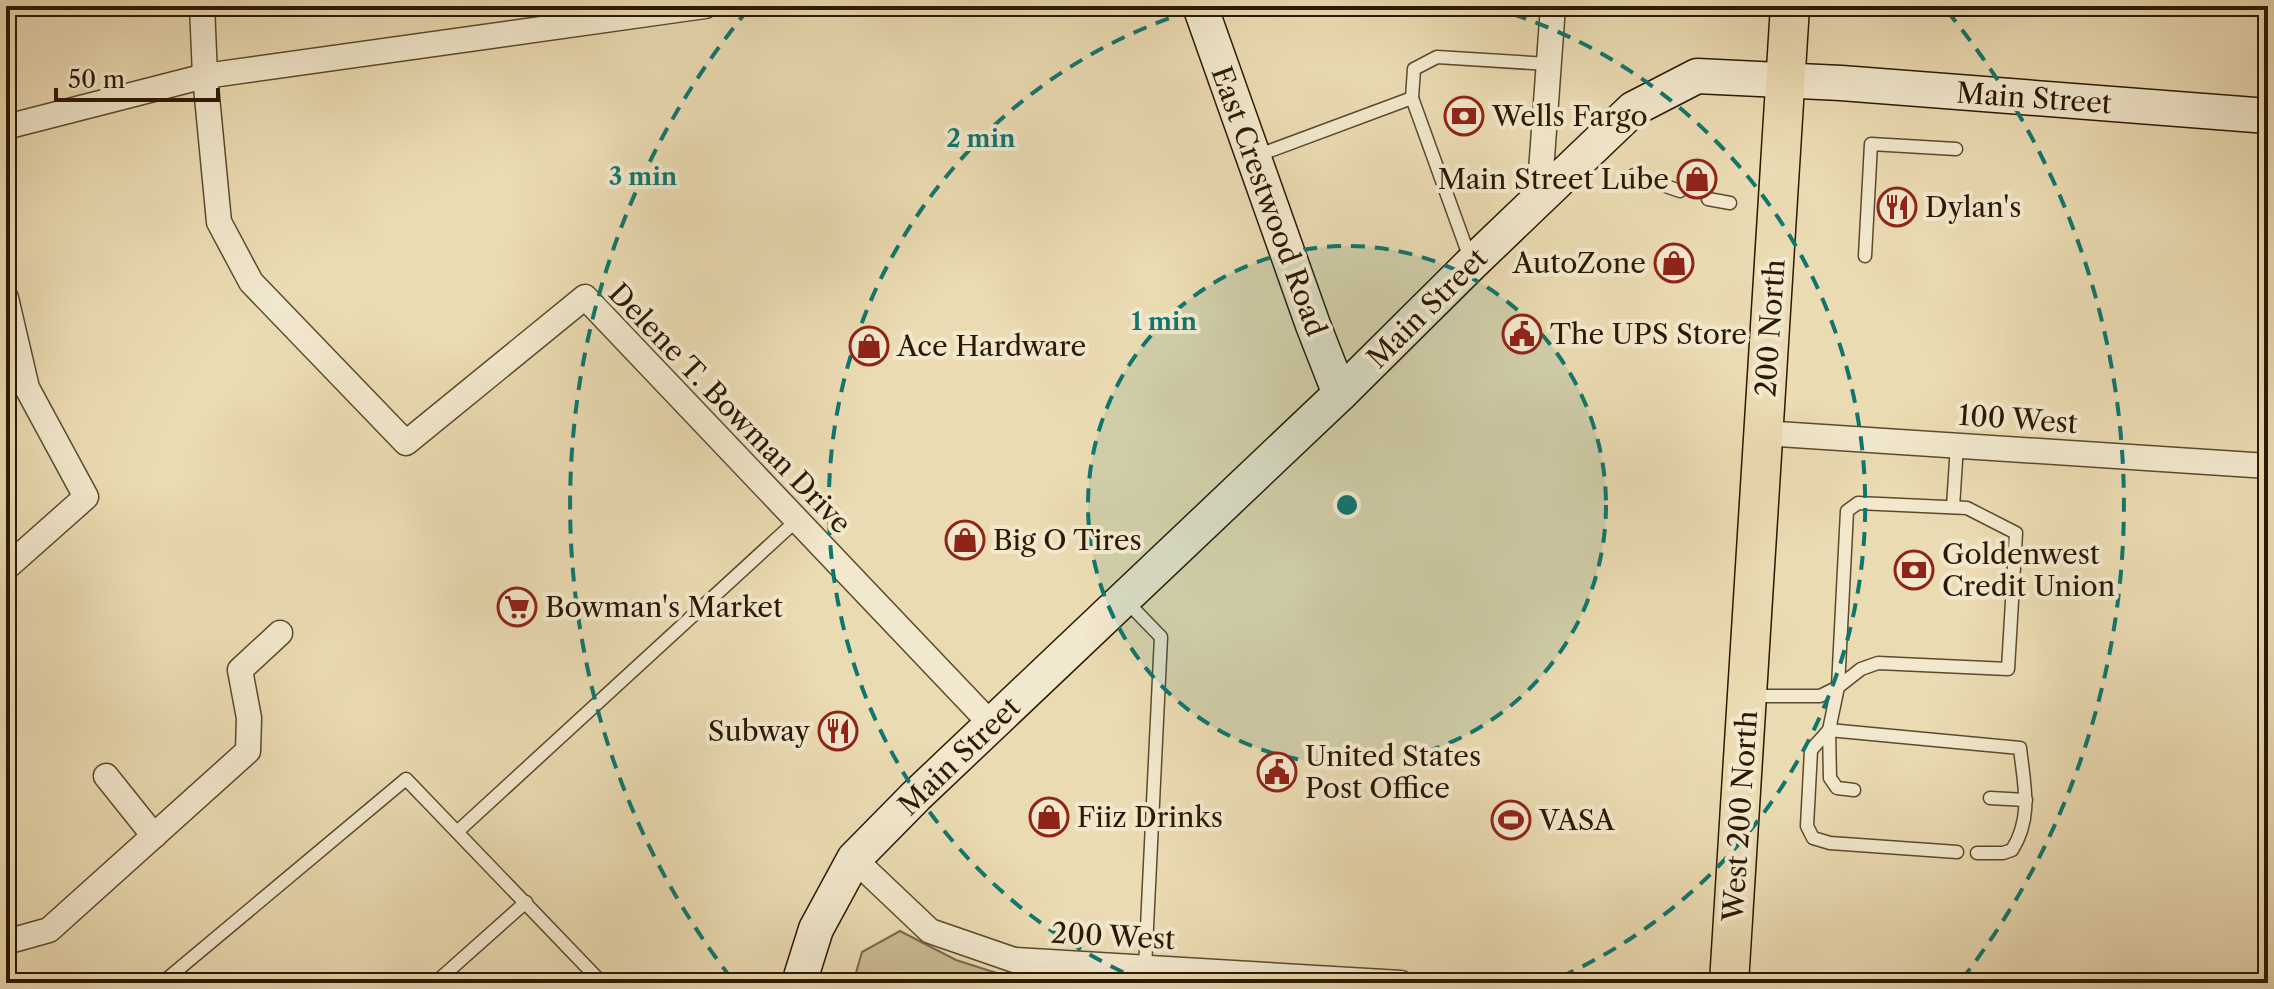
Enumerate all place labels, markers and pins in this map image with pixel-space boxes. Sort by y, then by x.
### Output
bank icon: Wells Fargo [1443,95,1485,137]
place label: Wells Fargo [1491,99,1648,133]
shop icon: Main Street Lube [1676,158,1718,200]
place label: Main Street Lube [1438,162,1669,196]
restaurant icon: Dylan's [1876,186,1918,228]
place label: Dylan's [1925,190,2021,224]
shop icon: AutoZone [1653,242,1695,284]
place label: AutoZone [1512,246,1646,280]
public building icon: The UPS Store [1501,313,1543,355]
place label: The UPS Store [1550,317,1747,351]
shop icon: Ace Hardware [848,325,890,367]
place label: Ace Hardware [896,329,1086,363]
centre of rings [1333,491,1361,519]
shop icon: Big O Tires [944,519,986,561]
place label: Big O Tires [993,523,1142,557]
place label: Goldenwest Credit Union [1942,537,2115,603]
bank icon: Goldenwest Credit Union [1893,549,1935,591]
supermarket icon: Bowman's Market [496,586,538,628]
place label: Bowman's Market [545,590,783,624]
restaurant icon: Subway [817,710,859,752]
place label: Subway [708,714,810,748]
place label: United States Post Office [1305,739,1481,805]
public building icon: United States Post Office [1256,751,1298,793]
shop icon: Fiiz Drinks [1028,796,1070,838]
sports icon: VASA [1490,799,1532,841]
place label: Fiiz Drinks [1077,800,1223,834]
place label: VASA [1538,803,1616,837]

